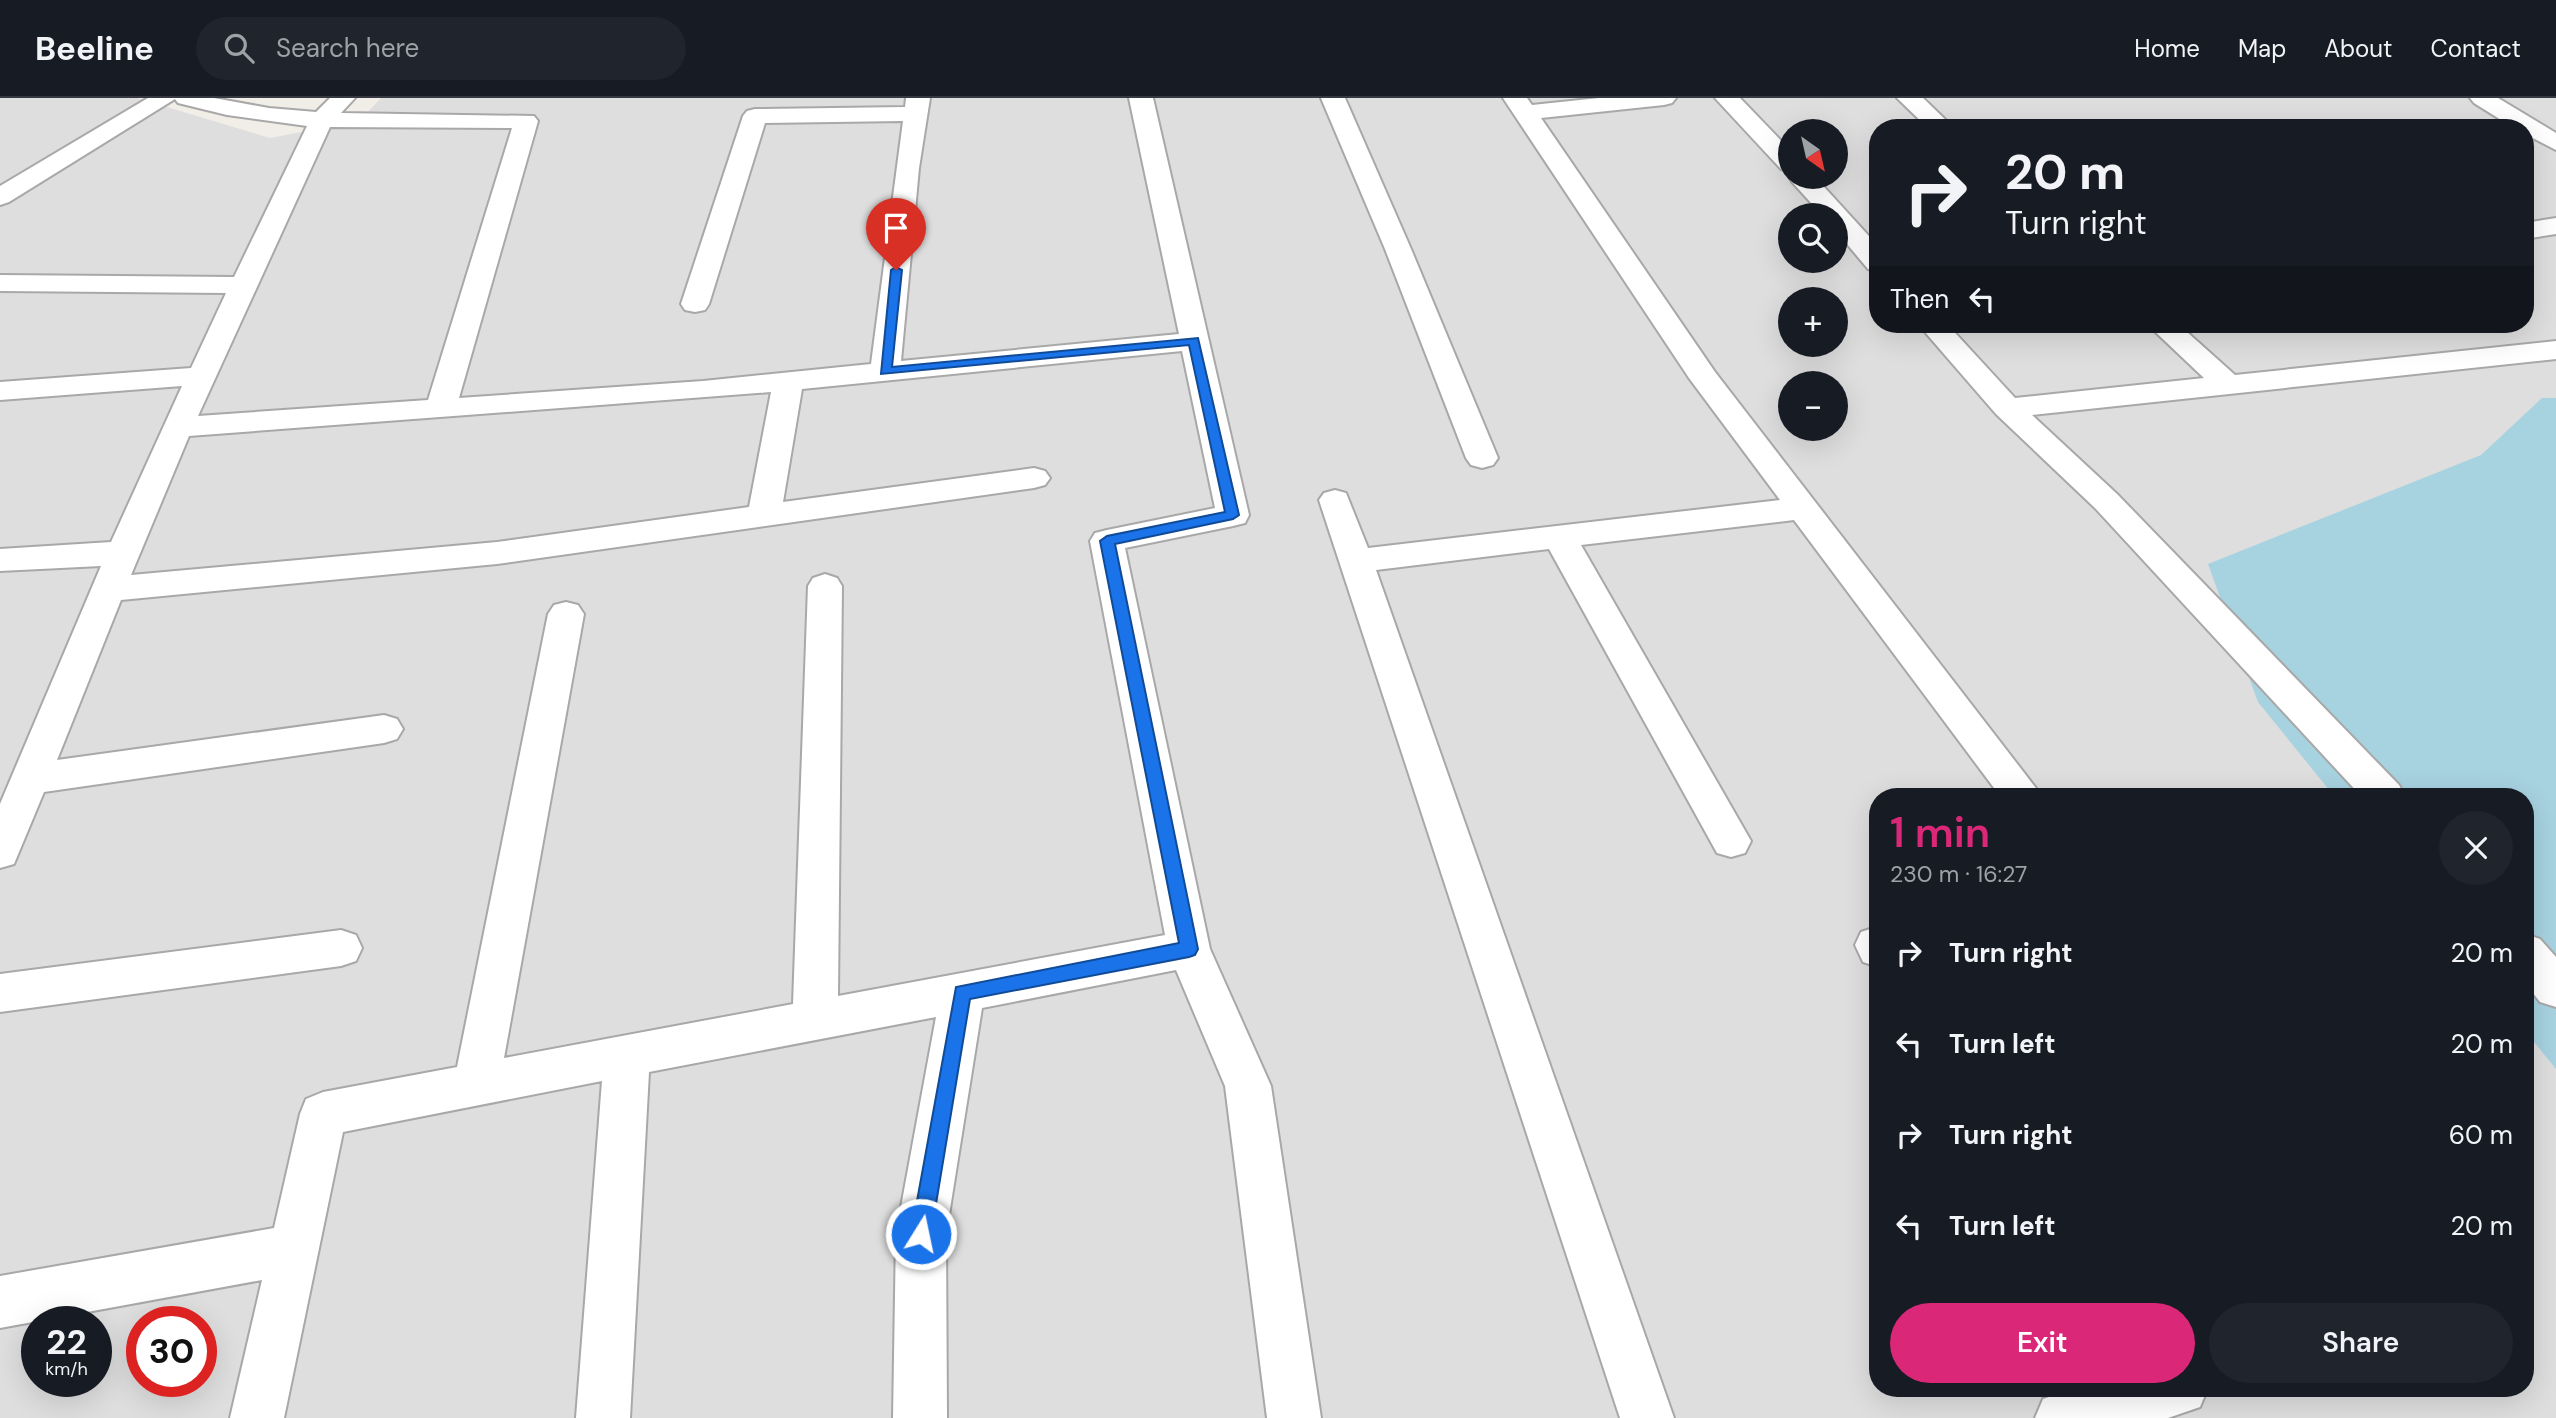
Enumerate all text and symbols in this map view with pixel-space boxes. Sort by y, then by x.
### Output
search box [196,17,686,80]
text: Beeline [35,27,154,70]
icon: search [220,29,258,67]
text: Search here [276,31,419,65]
text: Home [2134,33,2200,64]
text: Map [2238,33,2286,64]
text: About [2324,33,2393,64]
text: Contact [2431,33,2521,64]
north arrow [1778,119,1848,189]
map controls [1778,119,1848,441]
text: 20 m [2005,140,2125,204]
icon: right [1890,147,1981,238]
pin [866,198,926,270]
text: Turn right [2005,202,2147,244]
button: search [1778,203,1848,273]
icon: arrive [877,209,915,247]
icon: left [1963,280,2001,318]
text: Then [1890,282,1949,316]
button: + [1778,287,1848,357]
button: − [1778,371,1848,441]
text: 1 min [1890,805,1990,860]
button: close [2439,811,2513,885]
text: 230 m · 16:27 [1890,859,2027,889]
icon: right [1890,934,1928,972]
text: Turn right [1949,936,2073,970]
text: 20 m [2450,936,2513,970]
icon: left [1890,1025,1928,1063]
text: Turn left [1949,1027,2056,1061]
text: 20 m [2450,1027,2513,1061]
icon: right [1890,1116,1928,1154]
text: Turn right [1949,1118,2073,1152]
text: 60 m [2449,1118,2513,1152]
position arrow [884,1197,958,1271]
icon: left [1890,1207,1928,1245]
text: Turn left [1949,1209,2056,1243]
text: 20 m [2450,1209,2513,1243]
button: Exit [1890,1303,2195,1383]
button: Share [2209,1303,2513,1383]
speed limit sign: 30 [126,1306,217,1397]
text: 22 [46,1319,87,1365]
text: km/h [45,1357,88,1381]

